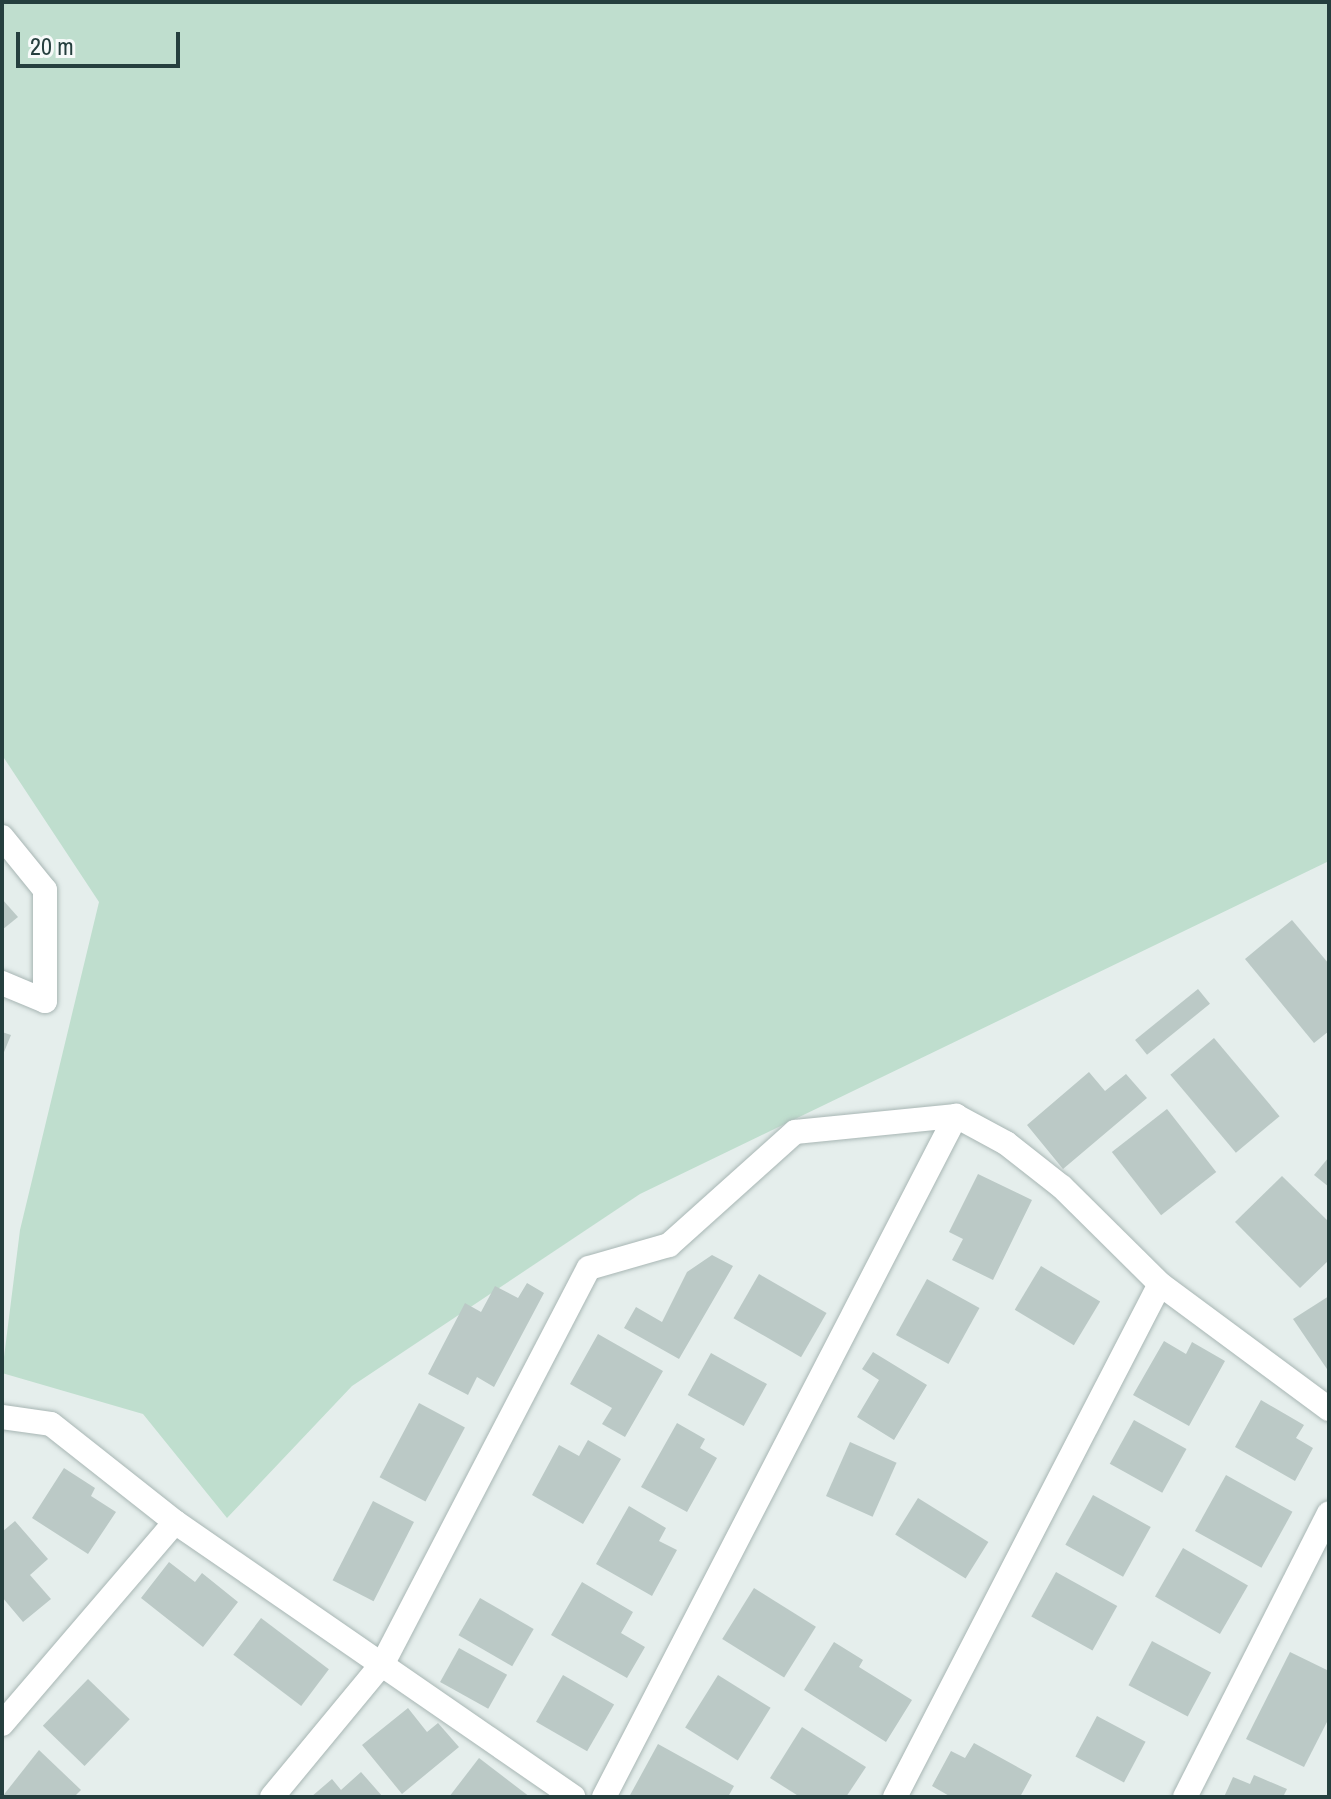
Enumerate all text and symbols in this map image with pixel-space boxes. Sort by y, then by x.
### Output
scale bar [20,16,184,66]
text: 20 m [30,30,74,62]

